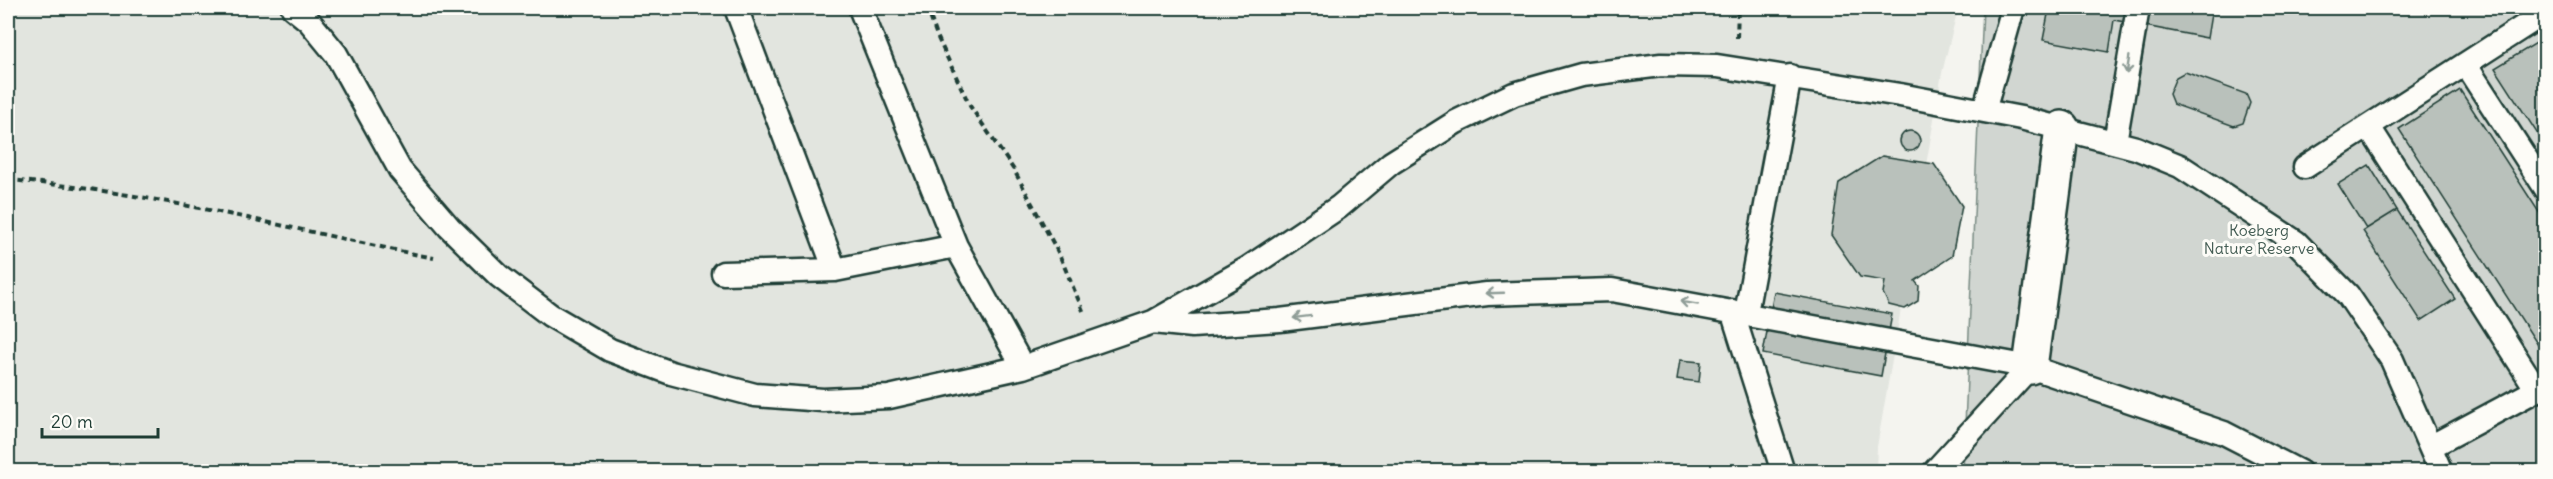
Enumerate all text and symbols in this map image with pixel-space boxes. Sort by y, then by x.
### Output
one-way arrow [2122,55,2133,75]
park label: Koeberg Nature Reserve [2204,220,2314,258]
one-way arrow [1486,288,1506,299]
one-way arrow [1680,297,1699,308]
one-way arrow [1292,312,1312,323]
scale bar [42,401,158,439]
text: 20 m [51,410,93,433]

